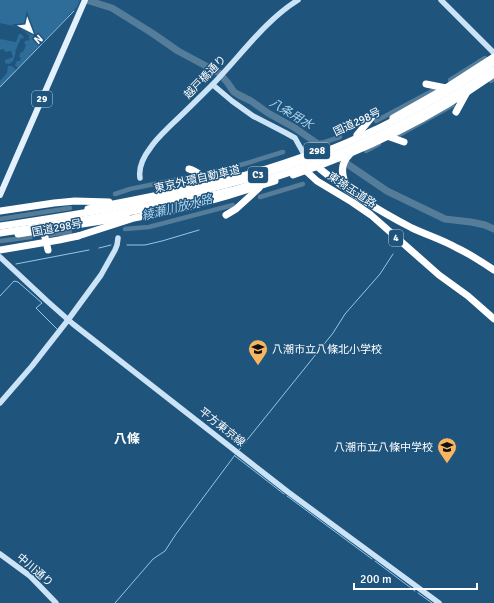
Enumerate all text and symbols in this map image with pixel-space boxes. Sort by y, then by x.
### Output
north arrow [12,12,52,52]
text: N [31,32,46,46]
street label: 越戸橋通り [181,53,229,101]
road number: 29 [32,91,52,107]
water label: 八条用水 [267,95,317,134]
street label: 国道298号 [331,105,383,139]
road number: 298 [304,143,330,159]
street label: 東京外環自動車道 [153,163,241,195]
road number: C3 [248,167,268,183]
street label: 東埼玉道路 [325,170,379,210]
water label: 綾瀬川放水路 [140,192,215,224]
street label: 国道298号 [31,217,83,239]
road number: 4 [389,230,403,246]
school or university icon: 八潮市立八條北小学校 [247,338,269,366]
place label: 八潮市立八條北小学校 [272,343,382,356]
street label: 平方東京線 [196,405,248,449]
district label: 八條 [114,431,140,447]
school or university icon: 八潮市立八條中学校 [436,436,458,464]
place label: 八潮市立八條中学校 [334,441,433,454]
street label: 中川通り [14,551,56,589]
scale bar [354,565,477,591]
text: 200 m [360,572,392,587]

